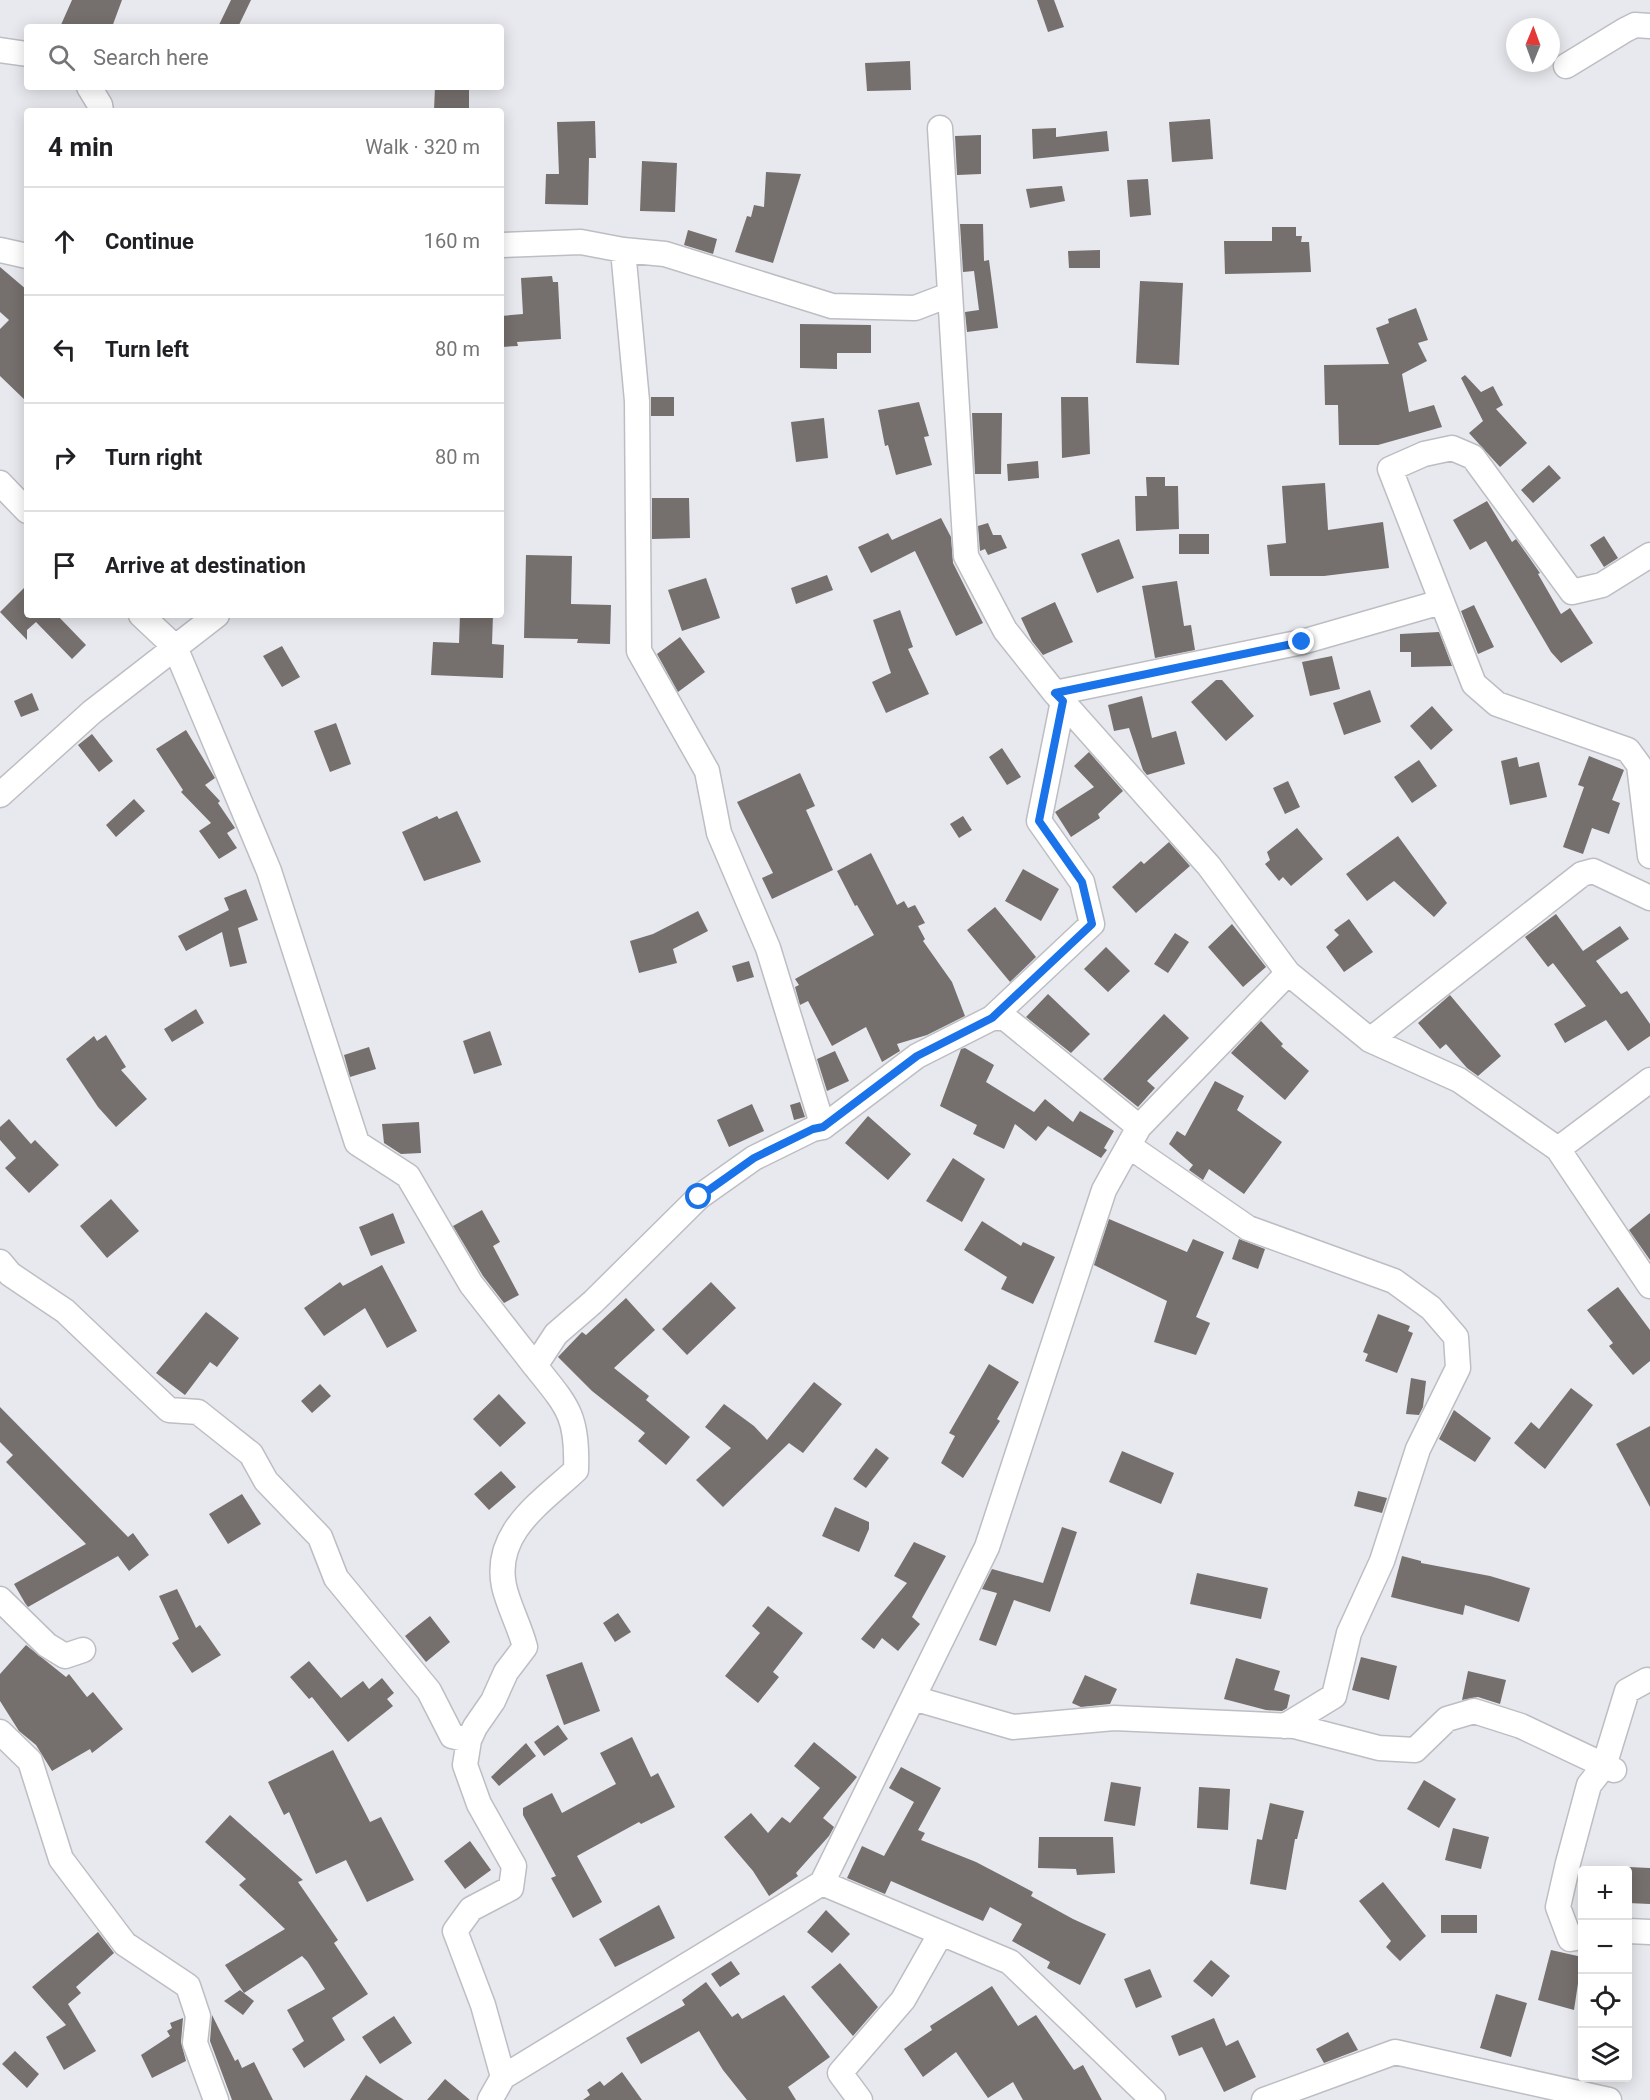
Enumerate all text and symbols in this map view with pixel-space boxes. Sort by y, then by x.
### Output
north arrow [1506,18,1560,72]
search box [24,24,504,90]
icon: search [45,41,78,74]
text: Search here [93,45,209,70]
text: 4 min [48,132,113,162]
text: Walk · 320 m [365,135,480,159]
icon: ahead [48,225,81,258]
text: Continue [105,229,194,254]
text: 160 m [424,229,480,253]
icon: left [48,333,81,366]
text: Turn left [105,337,189,362]
text: 80 m [435,337,480,361]
icon: right [48,441,81,474]
text: Turn right [105,445,202,470]
text: 80 m [435,445,480,469]
icon: arrive [48,549,81,582]
text: Arrive at destination [105,553,306,578]
route end [1288,628,1314,654]
route start [685,1183,711,1209]
map controls [1578,1866,1632,2082]
button: + [1578,1866,1632,1920]
button: − [1578,1920,1632,1974]
button: locate [1578,1974,1632,2028]
button: layers [1578,2028,1632,2082]

